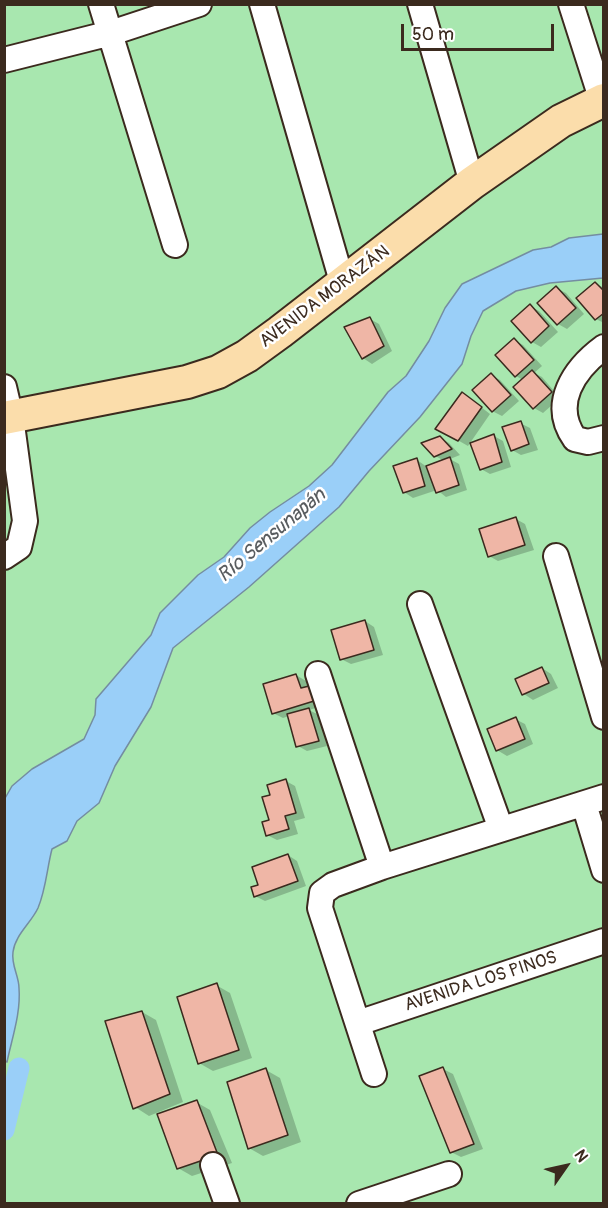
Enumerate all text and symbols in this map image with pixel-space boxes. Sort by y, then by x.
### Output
scale bar [404,12,557,50]
text: 50 m [412,23,454,46]
street label: AVENIDA MORAZÁN [256,241,394,353]
water label: Río Sensunapán [213,484,331,588]
street label: AVENIDA LOS PINOS [402,947,560,1017]
north arrow [536,1136,596,1196]
text: N [570,1146,592,1166]

